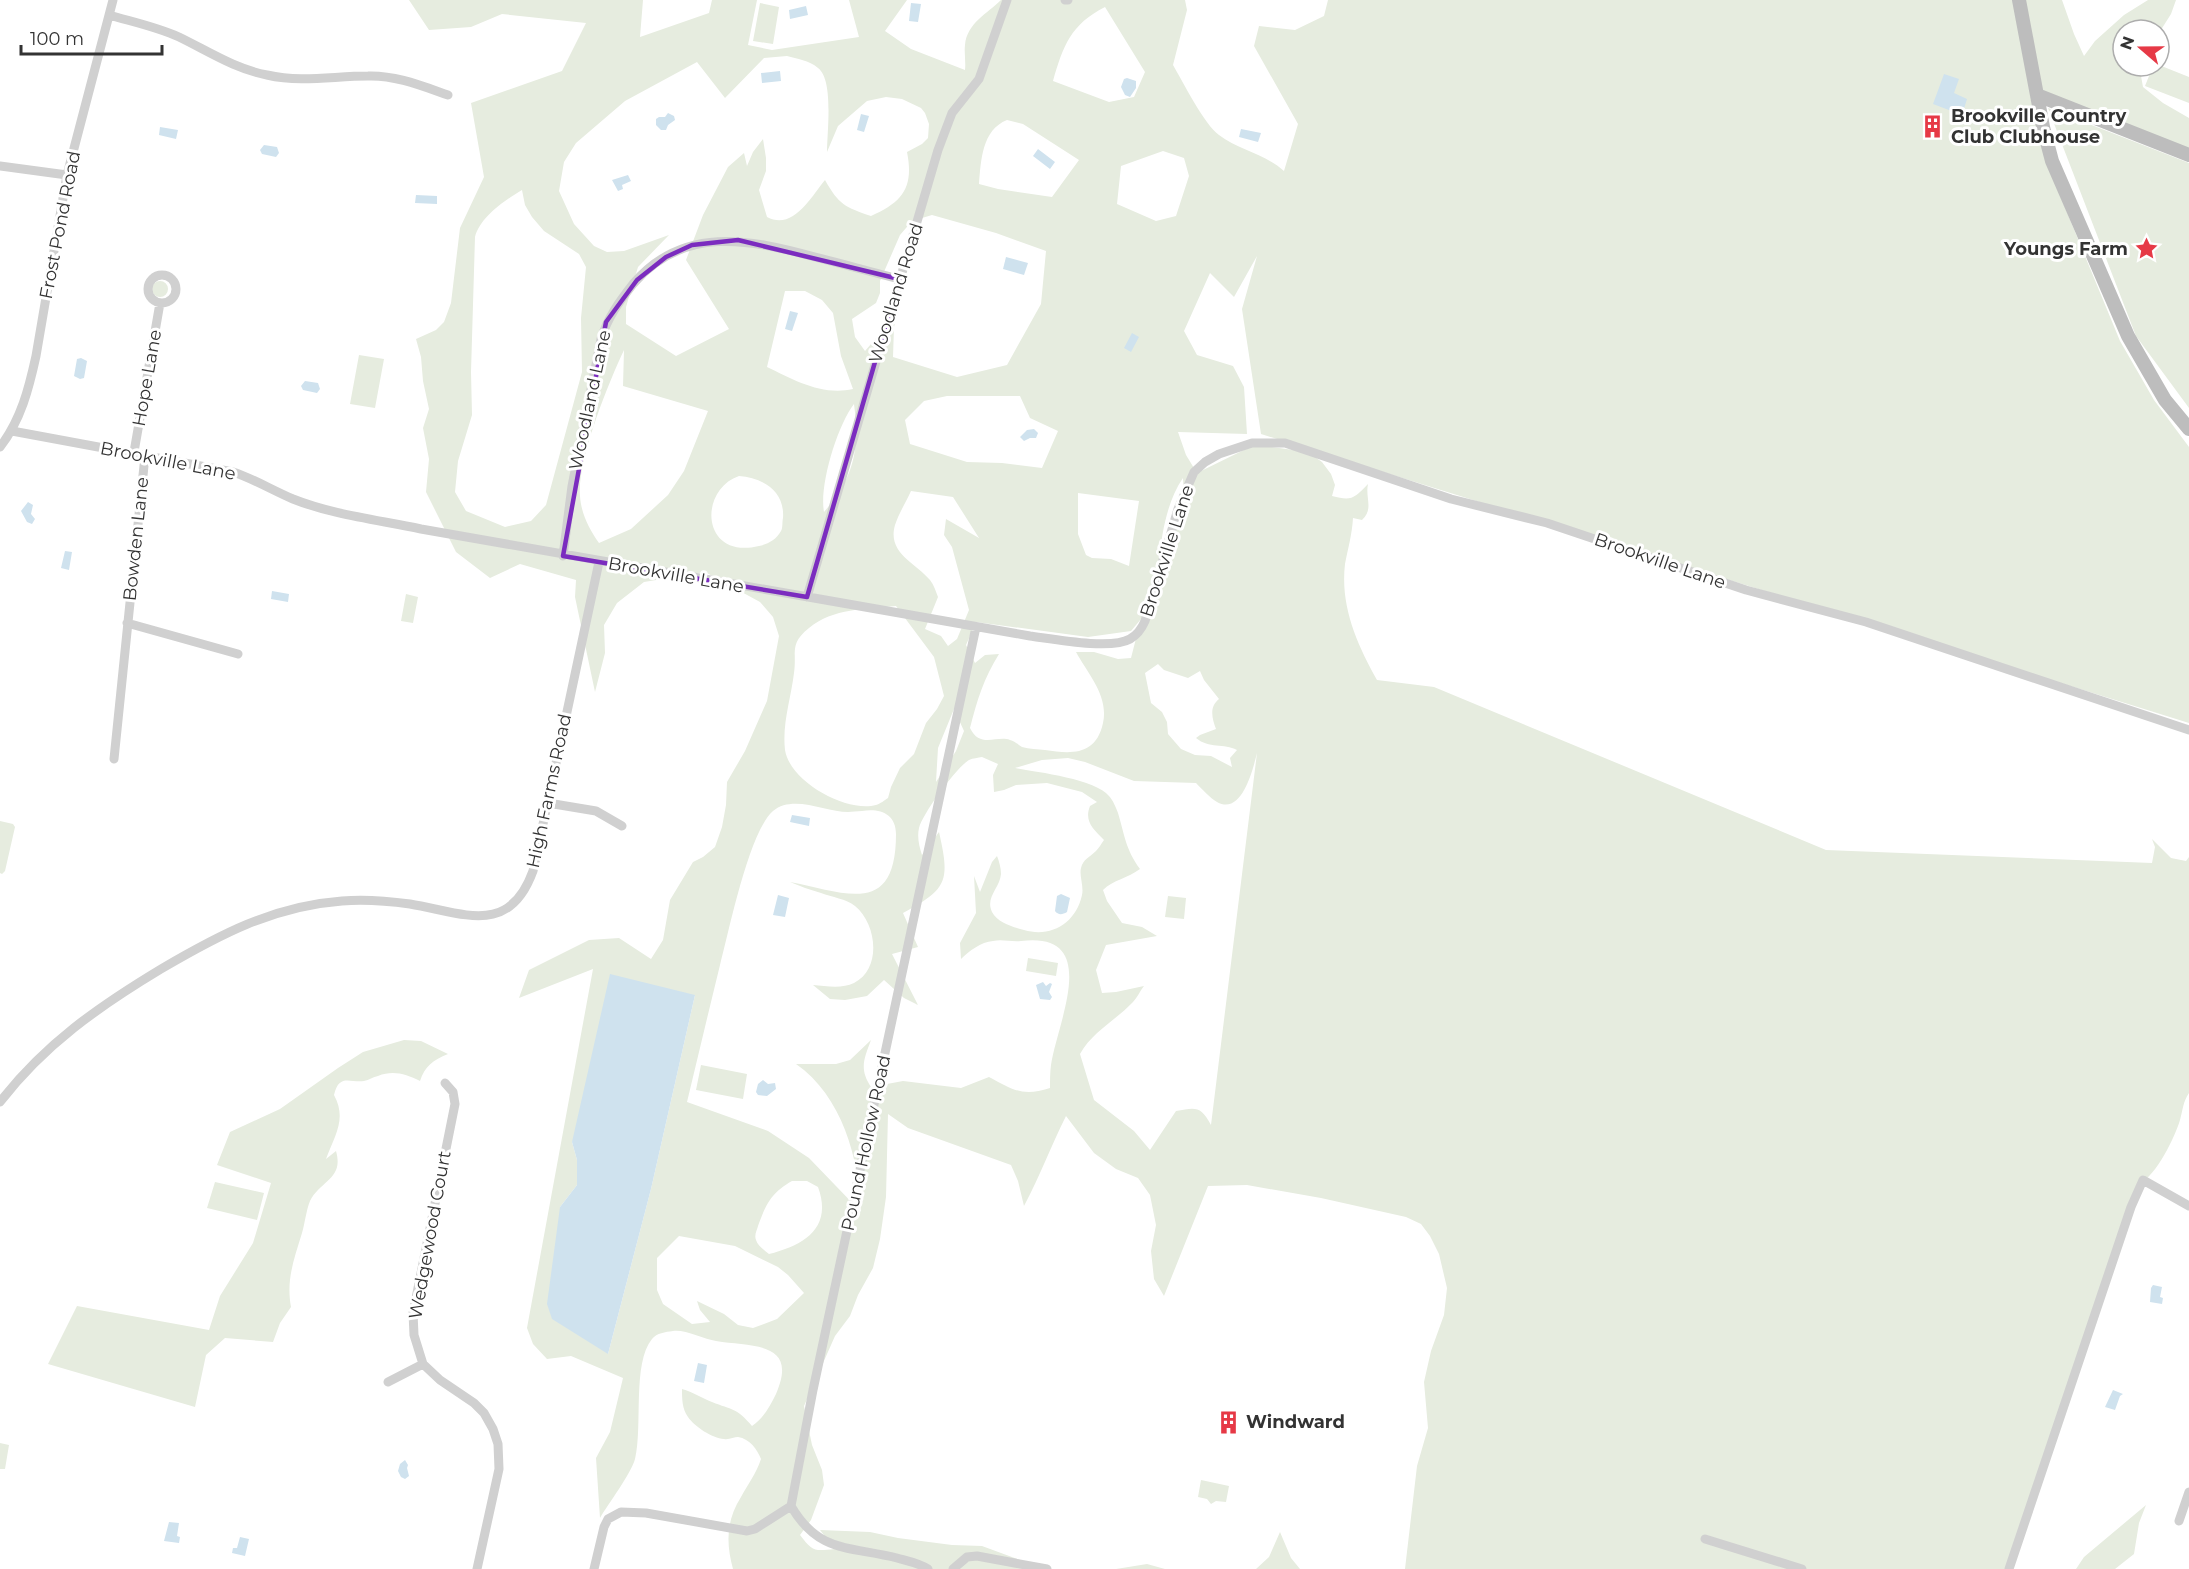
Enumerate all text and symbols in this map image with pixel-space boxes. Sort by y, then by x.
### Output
scale bar [21,18,162,56]
north arrow [2111,18,2171,78]
text: 100 m [30,28,84,50]
text: N [2116,34,2139,52]
place label: Brookville Country Club Clubhouse [1951,105,2127,148]
building icon: Brookville Country Club Clubhouse [1920,113,1946,139]
street label: Frost Pond Road [35,149,85,301]
street label: Woodland Road [864,220,928,366]
place icon: Youngs Farm [2133,236,2159,262]
place label: Youngs Farm [2003,238,2128,260]
street label: Hope Lane [128,328,166,428]
street label: Woodland Lane [564,328,616,472]
street label: Brookville Lane [98,437,238,485]
street label: Bowden Lane [119,476,153,602]
street label: Brookville Lane [1135,482,1199,620]
street label: Brookville Lane [1591,528,1729,594]
street label: Brookville Lane [606,552,746,598]
street label: High Farms Road [522,712,576,870]
street label: Pound Hollow Road [837,1053,895,1233]
street label: Wedgewood Court [404,1149,456,1321]
building icon: Windward [1215,1409,1241,1435]
place label: Windward [1246,1411,1345,1433]

